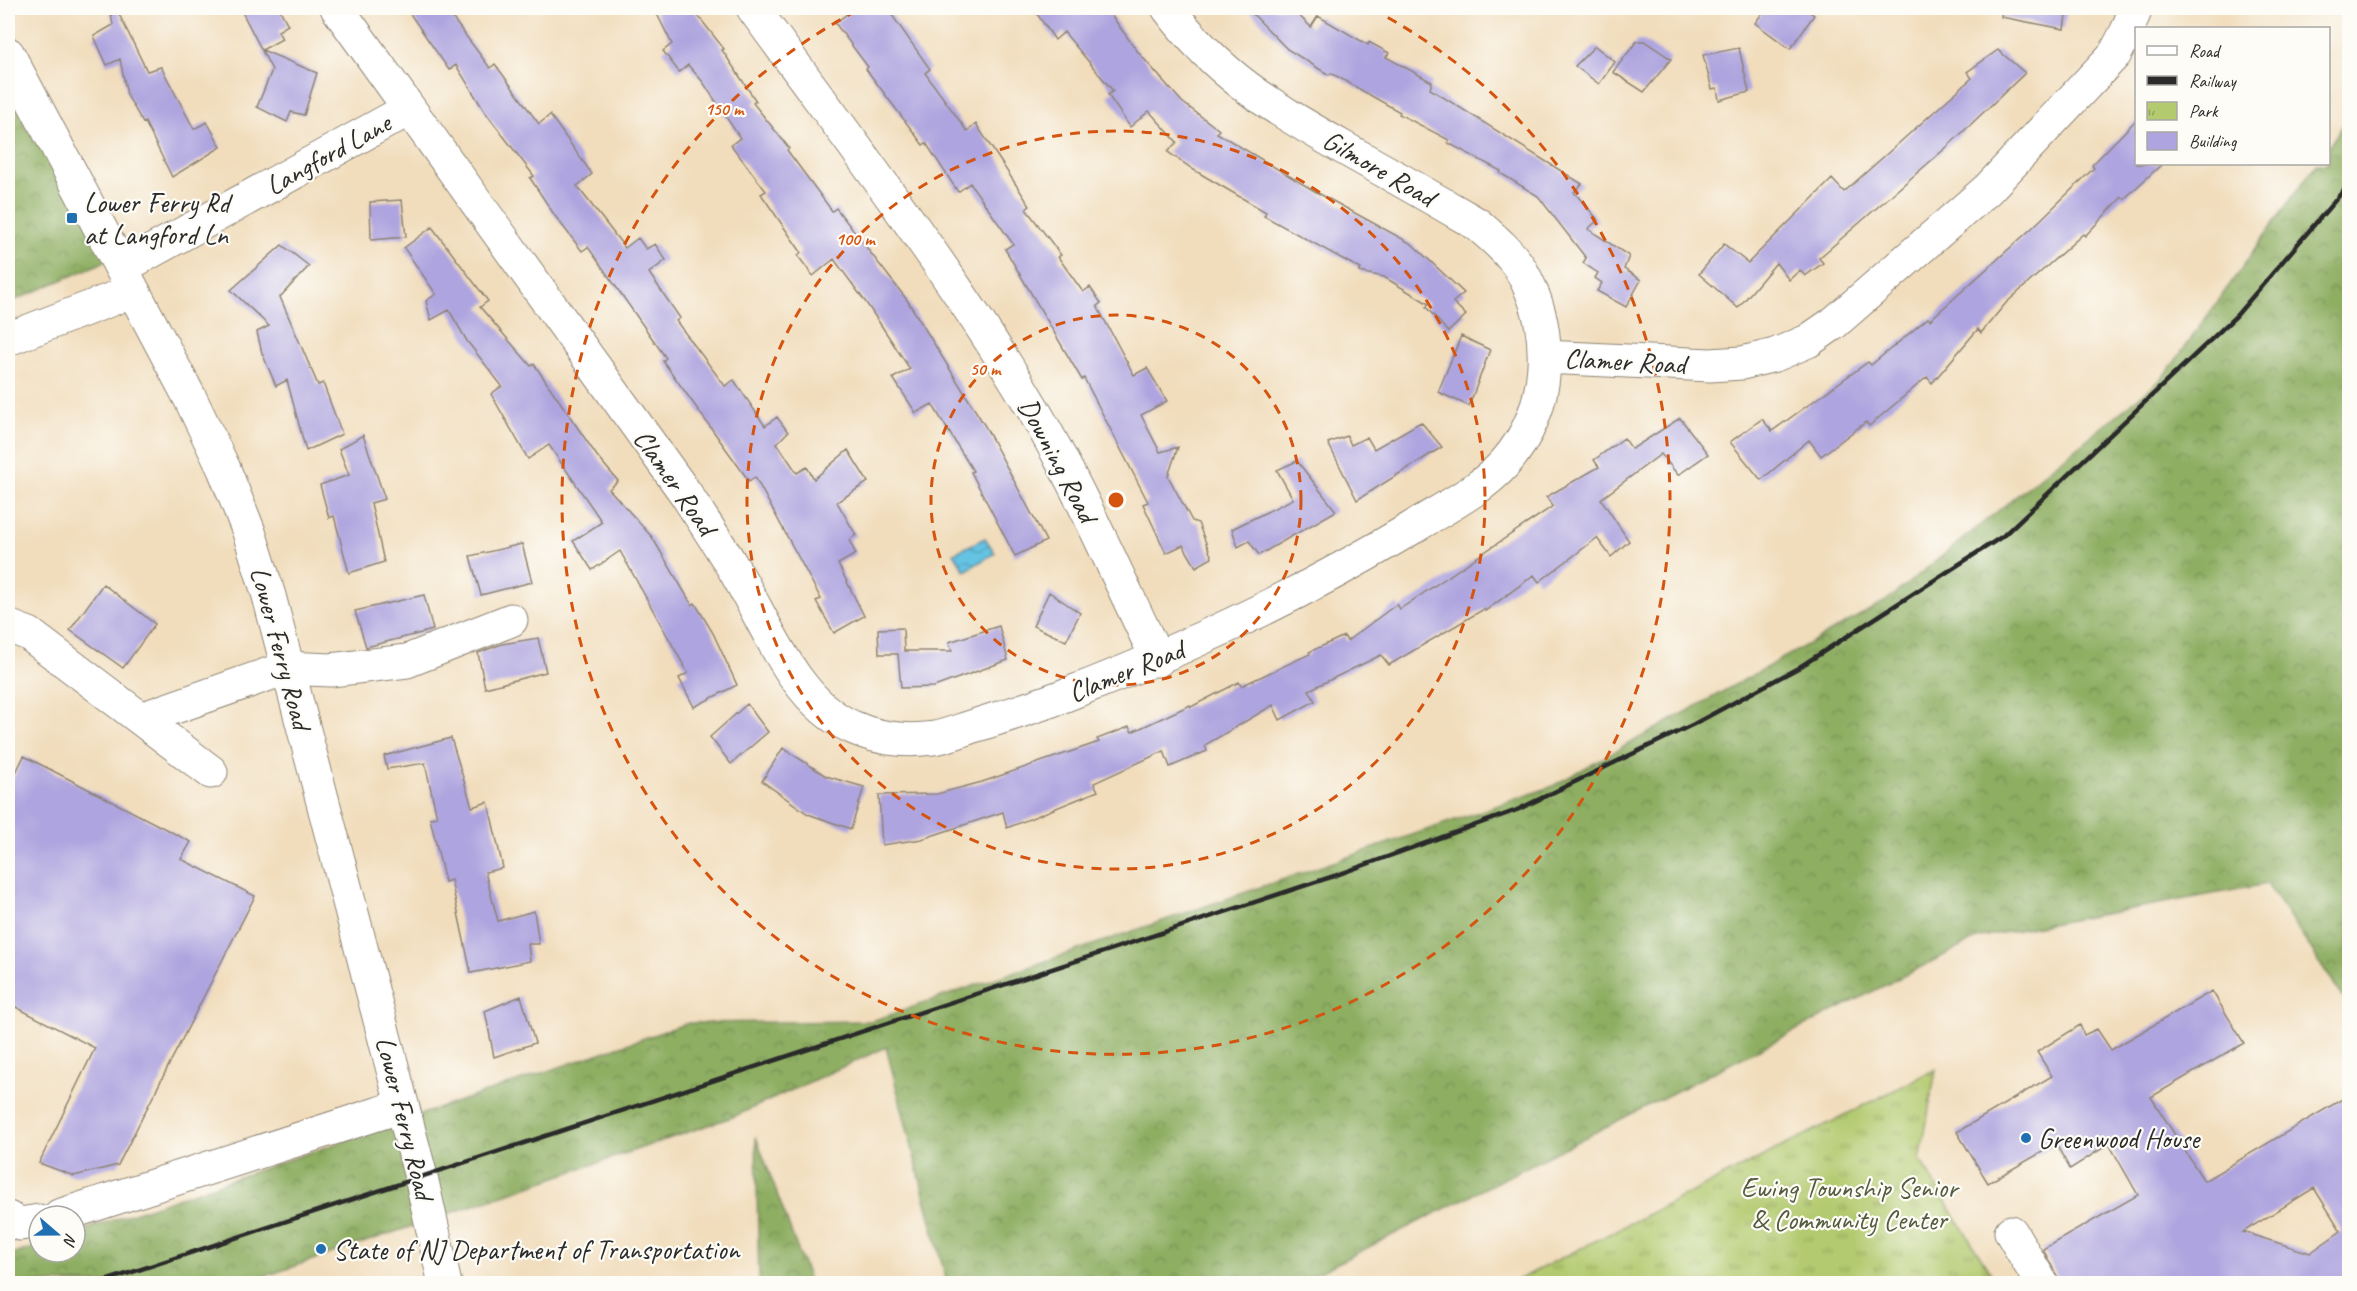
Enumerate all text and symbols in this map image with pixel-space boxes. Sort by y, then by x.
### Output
legend [2135,27,2330,165]
text: Road [2189,40,2222,62]
text: Railway [2189,70,2237,92]
text: 150 m [705,98,745,120]
text: Park [2189,100,2219,122]
street label: Langford Lane [259,104,398,203]
street label: Gilmore Road [1317,122,1445,216]
text: Building [2189,130,2238,152]
place label: Lower Ferry Rd at Langford Ln [84,185,234,252]
marker: Lower Ferry Rd at Langford Ln [65,211,79,225]
text: 100 m [836,228,876,250]
street label: Clamer Road [1564,340,1690,382]
text: 50 m [970,358,1002,380]
street label: Downing Road [1011,392,1107,532]
street label: Clamer Road [626,422,726,545]
centre of rings [1106,490,1126,510]
street label: Lower Ferry Road [243,563,320,737]
street label: Clamer Road [1063,631,1192,710]
street label: Lower Ferry Road [368,1033,443,1207]
place label: Greenwood House [2038,1121,2201,1156]
marker: Greenwood House [2019,1131,2033,1145]
park label: Ewing Township Senior & Community Center [1741,1170,1960,1237]
north arrow [27,1204,87,1264]
text: N [58,1231,81,1250]
place label: State of NJ Department of Transportation [333,1232,741,1267]
marker: State of NJ Department of Transportation [314,1242,328,1256]

